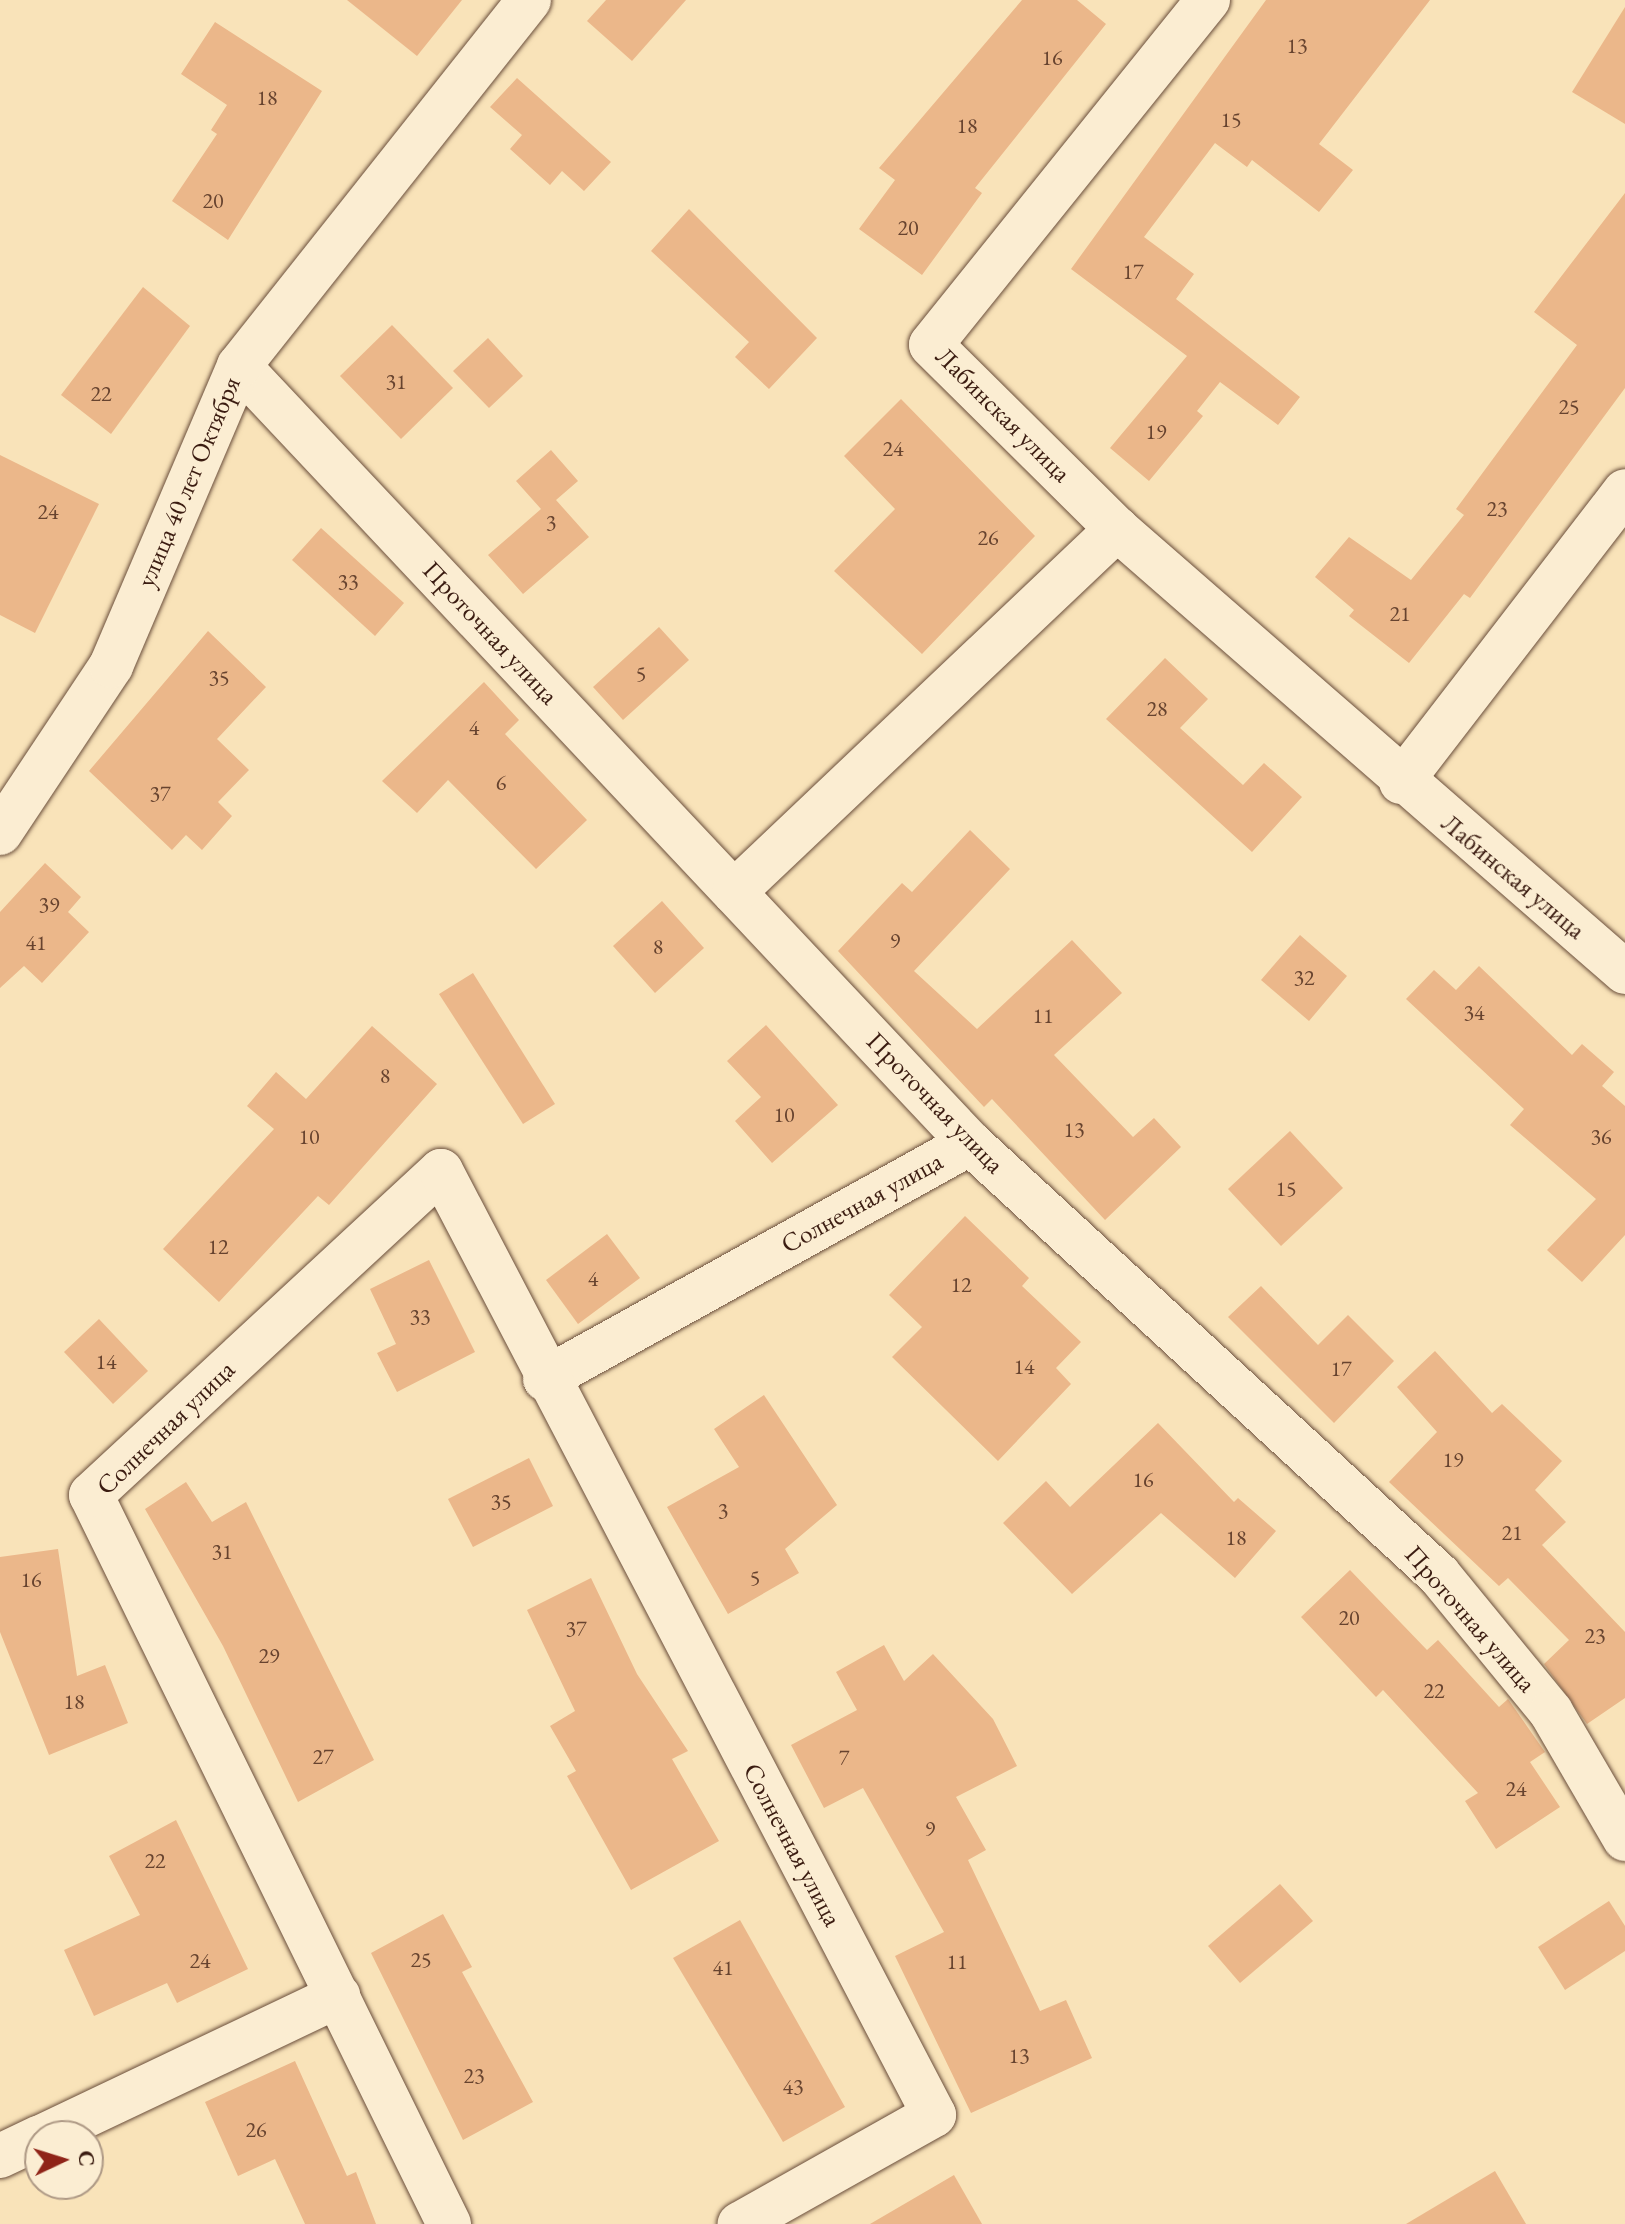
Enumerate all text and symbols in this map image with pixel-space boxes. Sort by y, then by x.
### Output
house number: 13 [1286,33,1308,59]
house number: 16 [1041,45,1063,71]
house number: 18 [256,85,278,111]
house number: 15 [1220,107,1242,133]
house number: 18 [956,113,978,139]
house number: 20 [202,188,224,214]
house number: 20 [897,215,919,241]
house number: 17 [1122,259,1144,285]
street label: Лабинская улица [929,341,1077,489]
house number: 31 [385,369,407,395]
street label: улица 40 лет Октября [131,372,247,592]
house number: 22 [90,381,112,407]
house number: 25 [1558,394,1580,420]
house number: 19 [1145,419,1167,445]
house number: 24 [882,436,904,462]
house number: 23 [1486,496,1508,522]
house number: 24 [37,499,59,525]
house number: 3 [546,510,556,536]
house number: 26 [977,525,999,551]
street label: Проточная улица [416,555,564,711]
house number: 33 [337,569,359,595]
house number: 21 [1389,601,1411,627]
house number: 5 [636,661,646,687]
house number: 35 [208,665,230,691]
house number: 28 [1146,696,1168,722]
house number: 4 [469,715,479,741]
house number: 6 [496,770,506,796]
house number: 37 [149,781,171,807]
street label: Лабинская улица [1435,808,1591,946]
house number: 39 [38,892,60,918]
house number: 9 [890,928,900,954]
house number: 41 [25,930,47,956]
house number: 8 [653,934,663,960]
house number: 32 [1293,965,1315,991]
house number: 34 [1463,1000,1485,1026]
house number: 11 [1032,1003,1054,1029]
street label: Проточная улица [860,1026,1010,1180]
house number: 8 [380,1063,390,1089]
house number: 10 [773,1102,795,1128]
house number: 13 [1063,1117,1085,1143]
house number: 10 [298,1124,320,1150]
house number: 36 [1590,1124,1612,1150]
street label: Солнечная улица [776,1146,948,1260]
house number: 15 [1275,1176,1297,1202]
house number: 12 [207,1234,229,1260]
house number: 4 [588,1266,598,1292]
house number: 12 [950,1272,972,1298]
house number: 33 [409,1304,431,1330]
house number: 14 [95,1349,117,1375]
street label: Солнечная улица [90,1354,242,1502]
house number: 14 [1013,1354,1035,1380]
house number: 17 [1330,1356,1352,1382]
house number: 19 [1442,1447,1464,1473]
house number: 16 [1132,1467,1154,1493]
house number: 35 [490,1489,512,1515]
house number: 3 [718,1498,728,1524]
house number: 21 [1501,1520,1523,1546]
house number: 18 [1225,1525,1247,1551]
house number: 31 [211,1539,233,1565]
street label: Проточная улица [1398,1539,1542,1699]
house number: 5 [750,1565,760,1591]
house number: 16 [20,1567,42,1593]
house number: 20 [1338,1605,1360,1631]
house number: 37 [565,1616,587,1642]
house number: 23 [1584,1623,1606,1649]
house number: 29 [258,1643,280,1669]
house number: 22 [1423,1678,1445,1704]
house number: 18 [63,1689,85,1715]
house number: 27 [312,1744,334,1770]
house number: 7 [839,1745,849,1771]
street label: Солнечная улица [736,1758,848,1932]
house number: 24 [1505,1776,1527,1802]
house number: 9 [925,1816,935,1842]
house number: 22 [144,1848,166,1874]
house number: 25 [410,1947,432,1973]
house number: 24 [189,1948,211,1974]
house number: 11 [946,1949,968,1975]
house number: 41 [712,1955,734,1981]
house number: 13 [1008,2043,1030,2069]
house number: 23 [463,2063,485,2089]
house number: 43 [782,2074,804,2100]
house number: 26 [245,2117,267,2143]
north arrow [24,2120,104,2200]
text: С [71,2150,101,2167]

